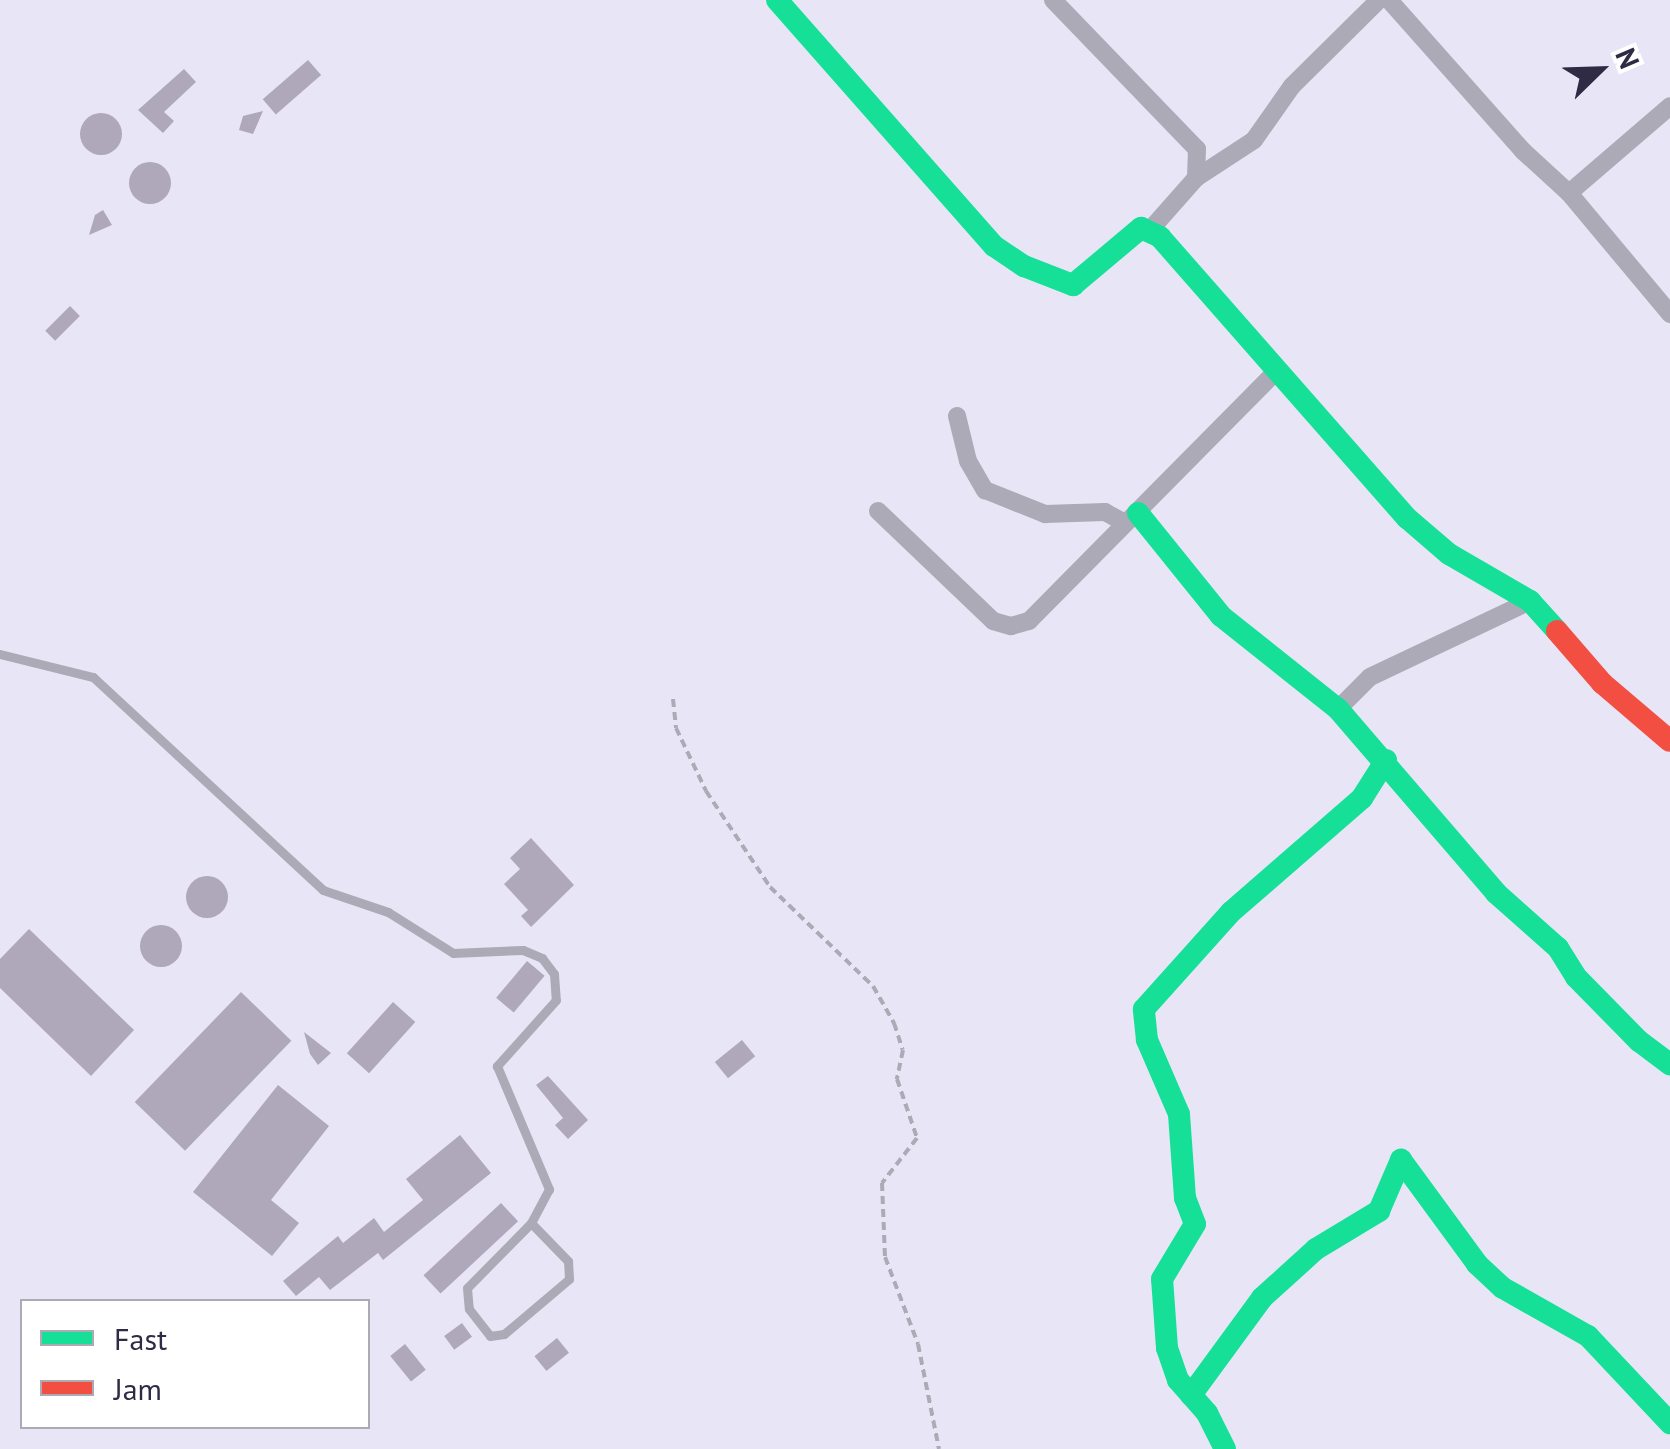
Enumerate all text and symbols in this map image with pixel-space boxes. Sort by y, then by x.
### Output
north arrow [1550,20,1650,120]
text: N [1607,42,1649,74]
legend [20,1299,370,1429]
text: Fast [114,1319,167,1358]
text: Jam [114,1369,162,1408]

